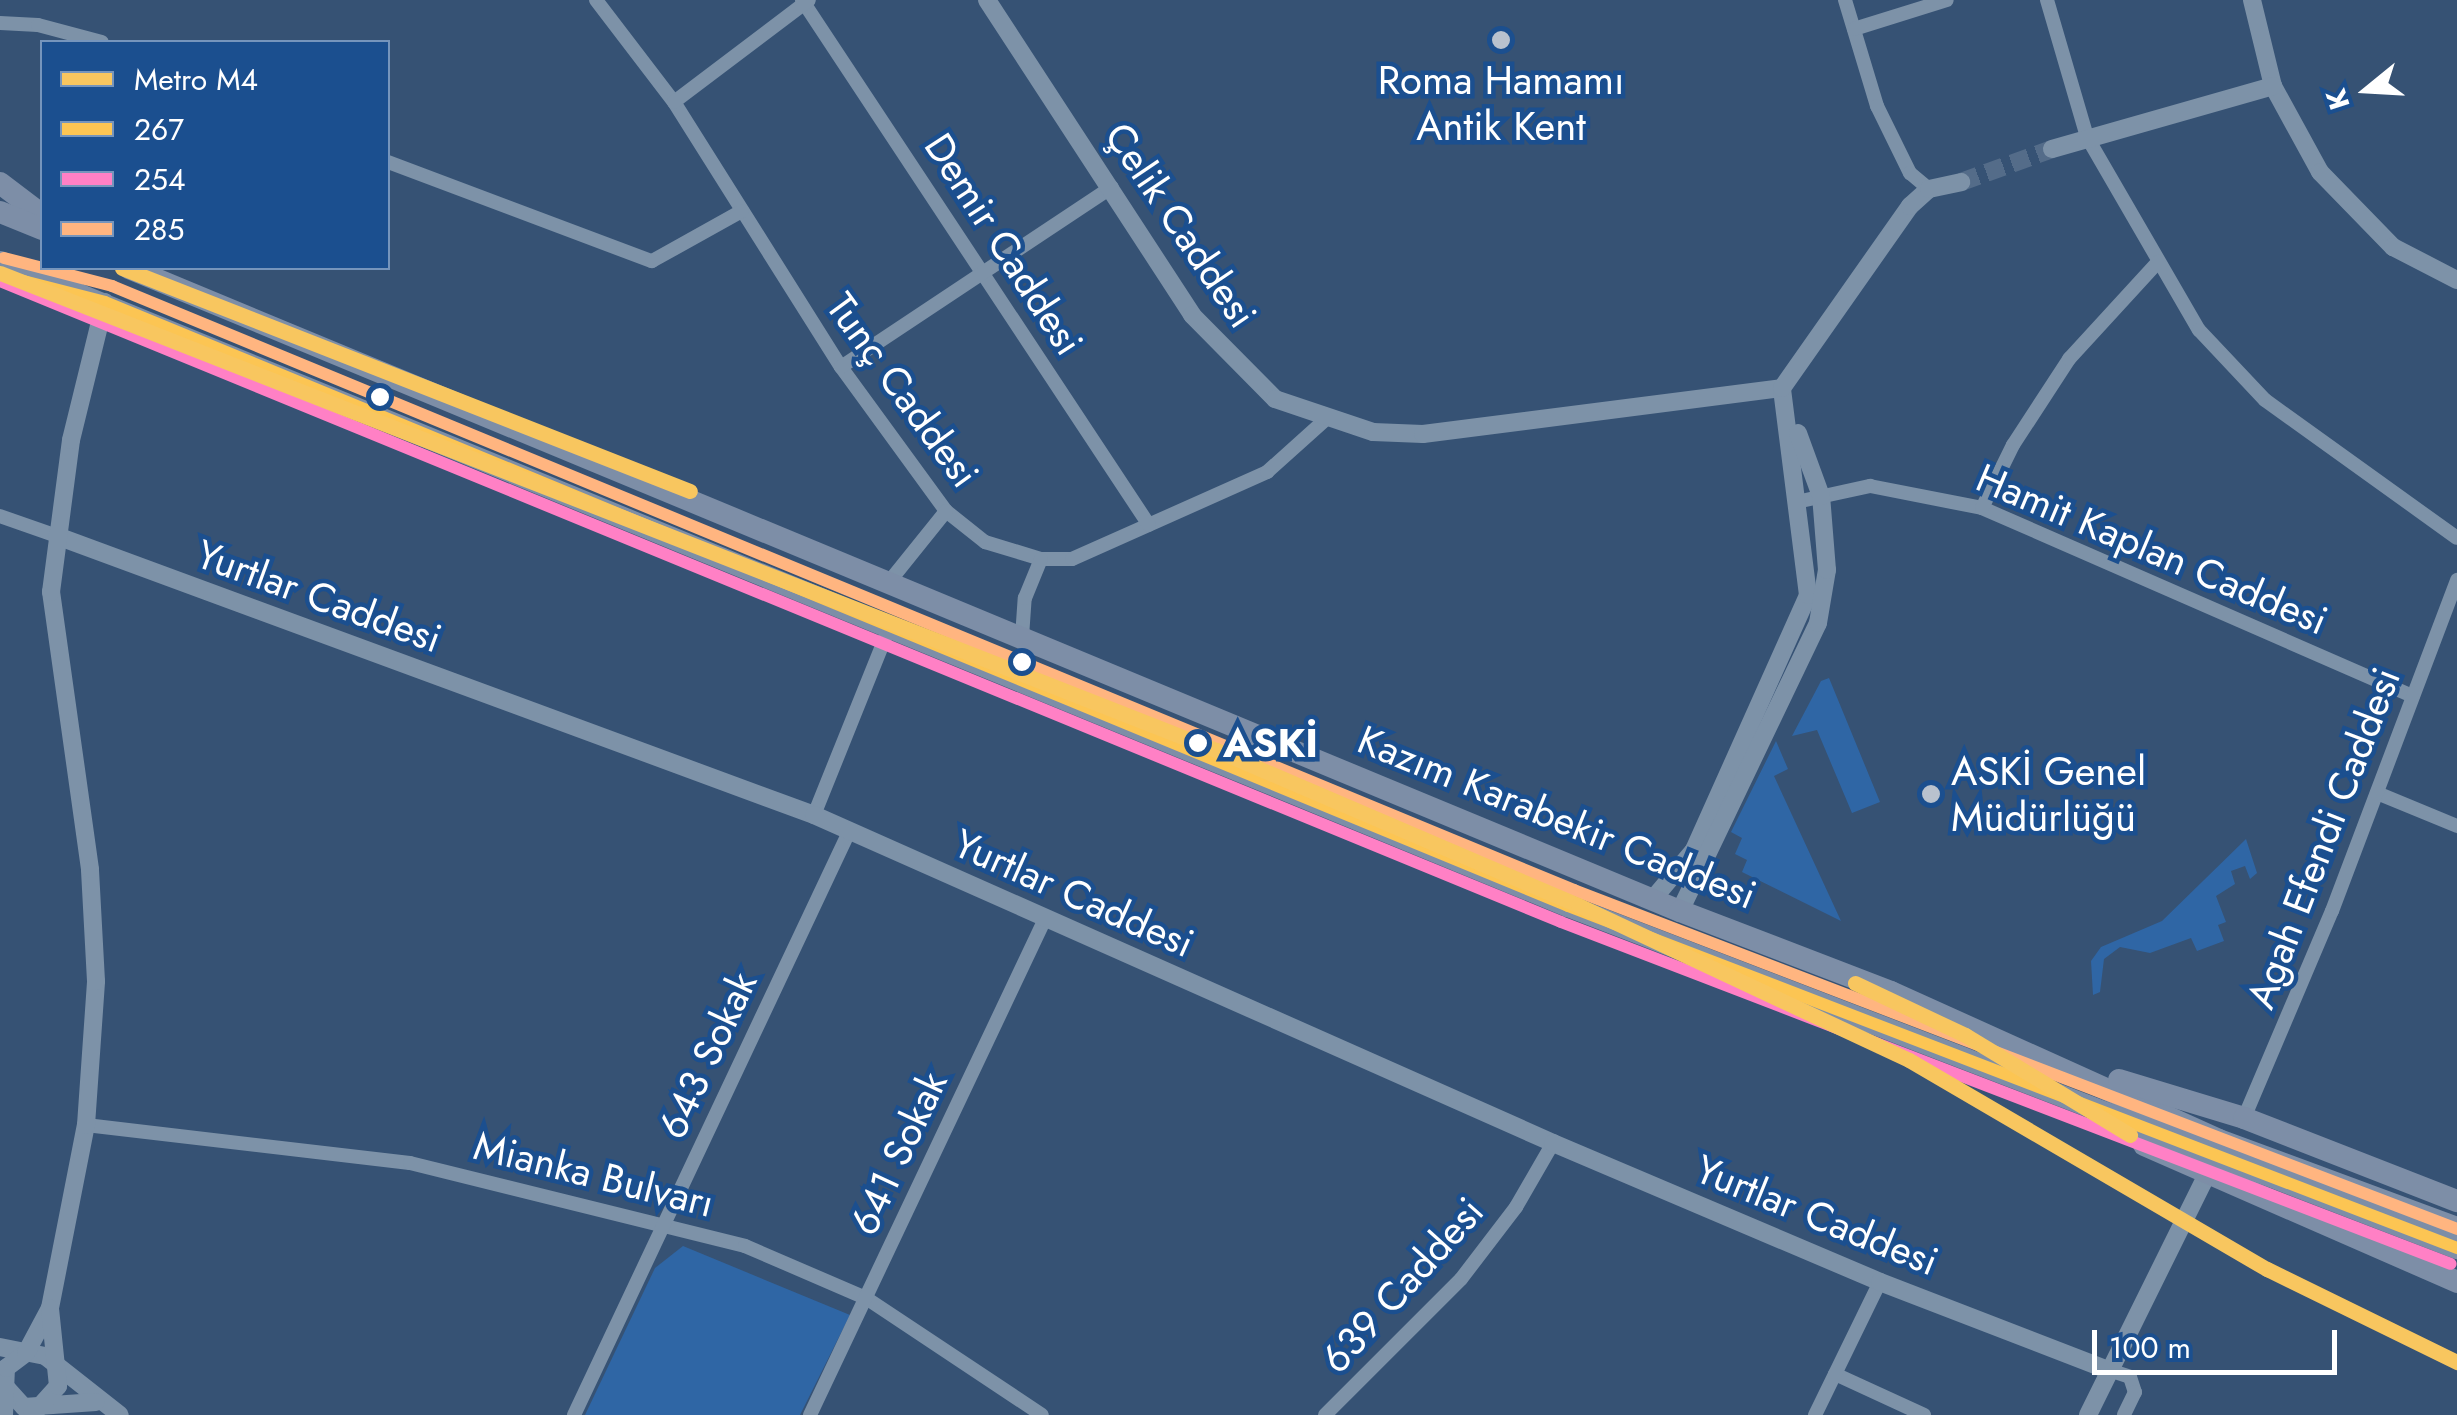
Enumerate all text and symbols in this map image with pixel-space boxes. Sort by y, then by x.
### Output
marker: Roma Hamamı Antik Kent [1490,29,1512,51]
legend [40,40,390,270]
north arrow [2317,40,2417,140]
place label: Roma Hamamı Antik Kent [1378,56,1624,150]
text: Metro M4 [134,58,258,101]
text: K [2315,84,2361,115]
text: 267 [134,108,184,151]
street label: Çelik Caddesi [1095,114,1267,336]
street label: Demir Caddesi [915,124,1093,364]
text: 254 [134,158,185,201]
text: 285 [134,208,184,251]
street label: Tunç Caddesi [817,284,989,496]
unlabelled marker [370,387,390,407]
street label: Hamit Kaplan Caddesi [1969,453,2335,645]
street label: Yurtlar Caddesi [190,529,448,663]
unlabelled marker [1012,652,1032,672]
street label: Agah Efendi Caddesi [2236,661,2410,1015]
street label: Kazım Karabekir Caddesi [1351,715,1763,919]
place label: ASKİ [1223,719,1318,767]
marker: ASKİ [1182,727,1214,759]
place label: ASKİ Genel Müdürlüğü [1951,747,2146,841]
marker: ASKİ Genel Müdürlüğü [1920,783,1942,805]
street label: Yurtlar Caddesi [947,819,1201,967]
street label: 643 Sokak [648,964,766,1146]
street label: 641 Sokak [839,1064,957,1242]
street label: Mianka Bulvarı [469,1121,719,1227]
street label: Yurtlar Caddesi [1689,1145,1945,1285]
street label: 639 Caddesi [1311,1187,1493,1383]
scale bar [2097,1310,2342,1372]
text: 100 m [2109,1326,2191,1369]

